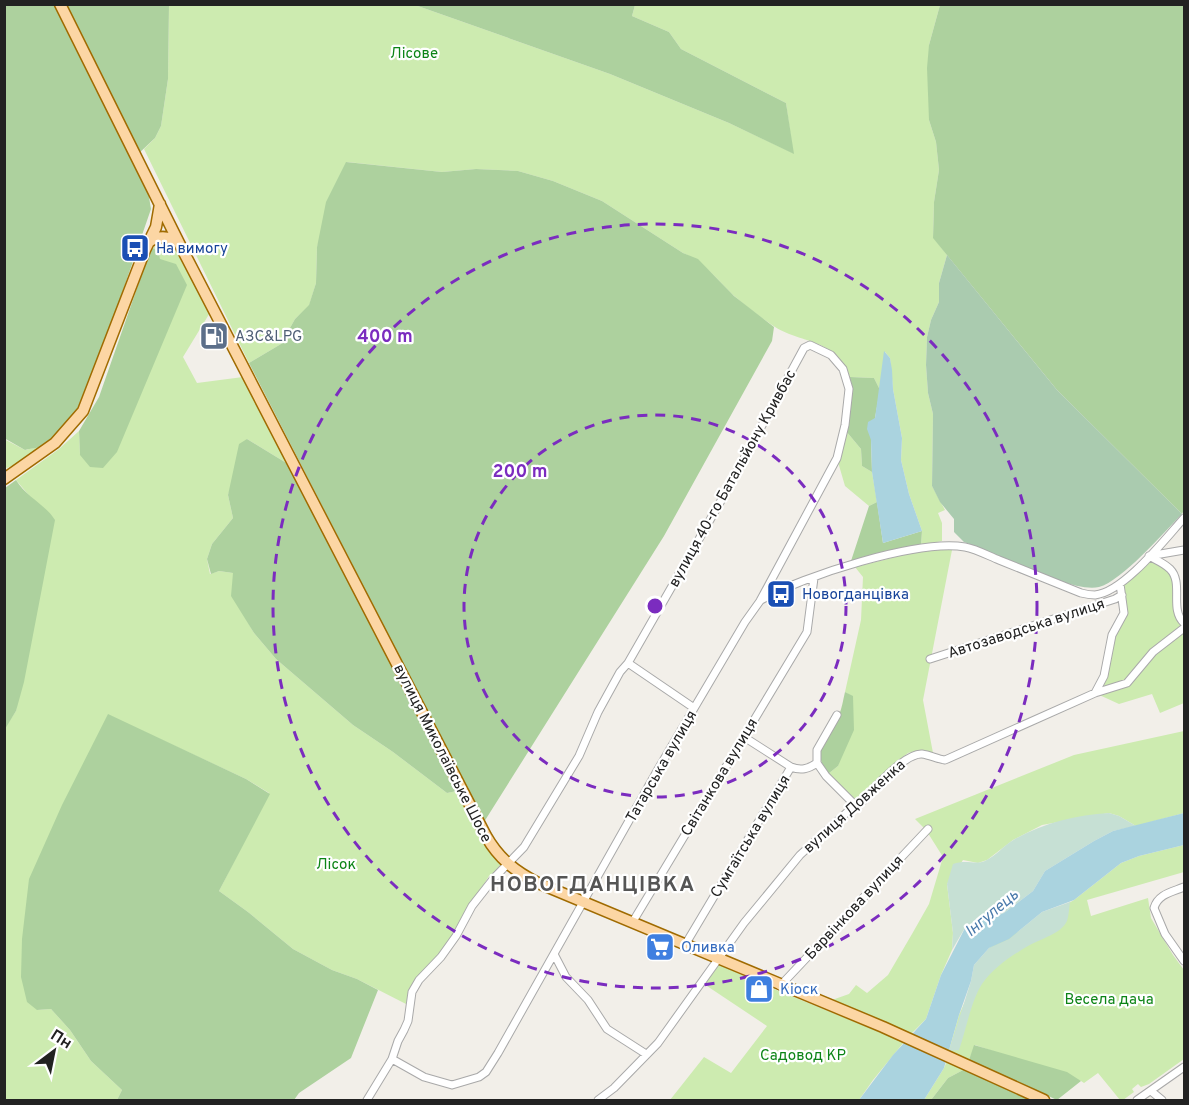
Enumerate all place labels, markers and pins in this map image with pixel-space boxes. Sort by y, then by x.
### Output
bus stop icon: На вимогу [119,232,151,264]
place label: На вимогу [156,240,228,259]
fuel station icon: АЗС&LPG [198,320,230,352]
place label: АЗС&LPG [235,328,302,347]
bus stop icon: Новогданцівка [765,578,797,610]
place label: Новогданцівка [802,586,909,605]
centre of rings [645,596,665,616]
supermarket icon: Оливка [644,931,676,963]
place label: Оливка [681,939,735,958]
shop icon: Кіоск [743,973,775,1005]
place label: Кіоск [780,981,818,1000]

